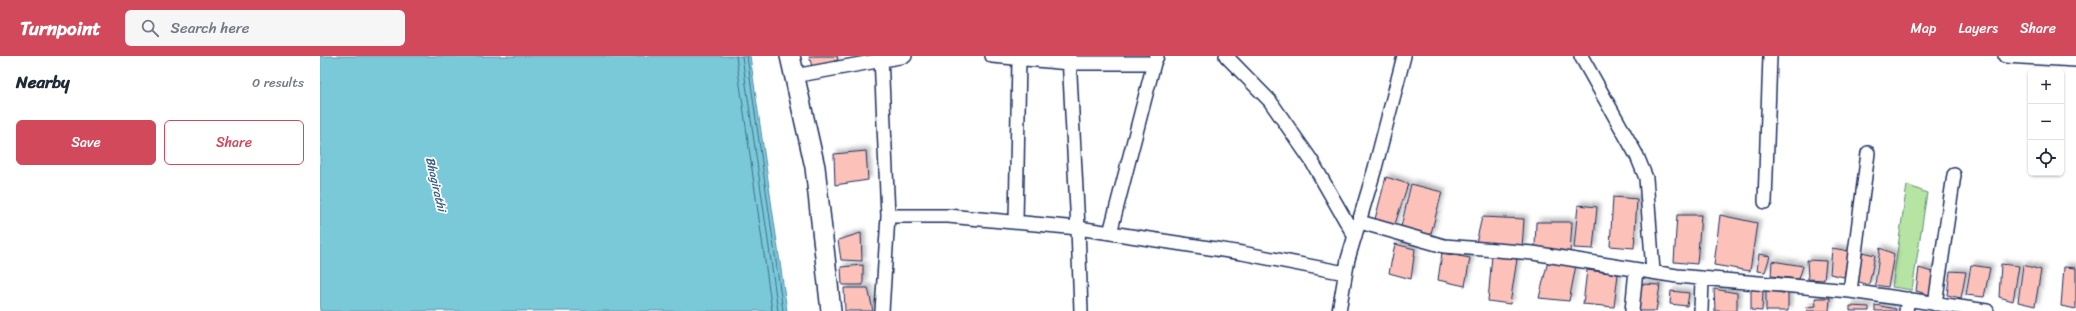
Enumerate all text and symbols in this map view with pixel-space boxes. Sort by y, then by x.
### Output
search box [125,10,405,46]
text: Turnpoint [20,12,101,45]
text: Search here [171,15,250,41]
text: Map [1911,16,1936,41]
text: Layers [1958,16,1998,41]
text: Share [2020,16,2056,41]
icon: search [139,17,161,39]
text: Nearby [16,67,70,97]
map controls [2028,68,2064,176]
button: + [2028,68,2064,104]
text: 0 results [252,71,304,94]
button: − [2028,104,2064,140]
button: Save [16,120,156,165]
button: Share [164,120,304,165]
button: locate [2028,140,2064,176]
water label: Bhagirathi [419,155,454,216]

